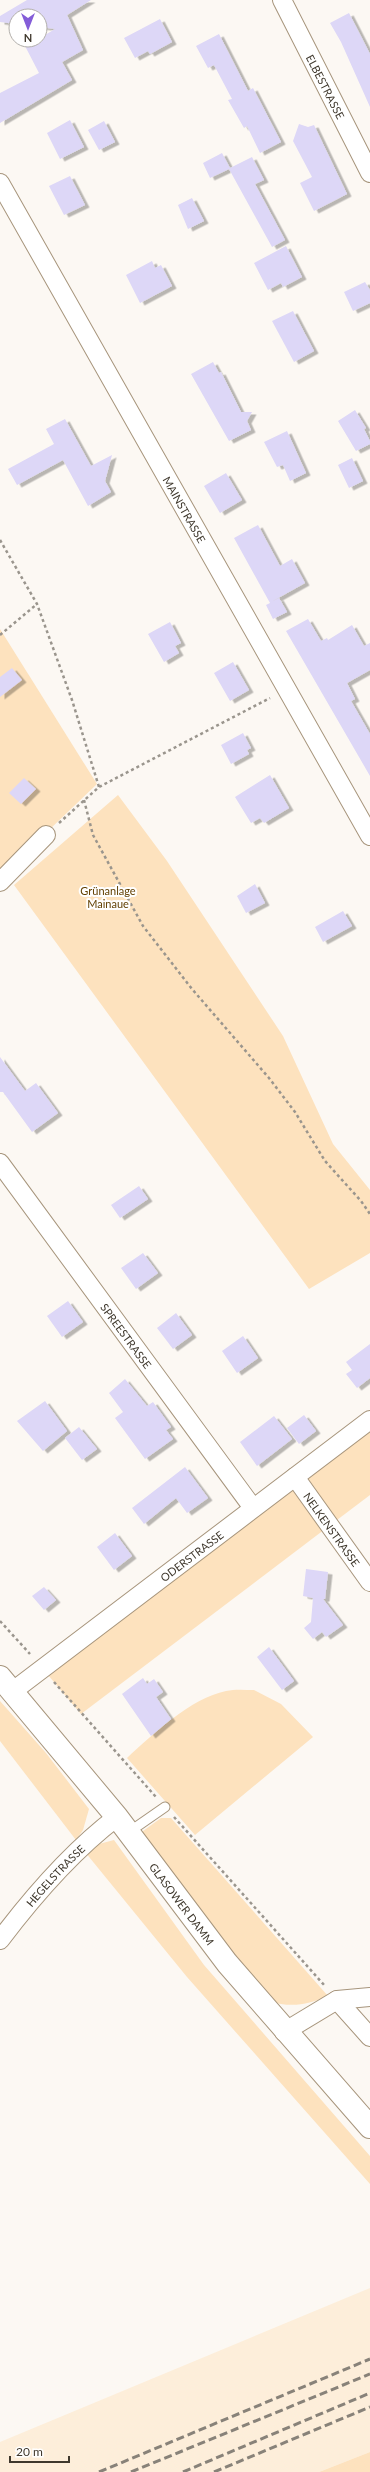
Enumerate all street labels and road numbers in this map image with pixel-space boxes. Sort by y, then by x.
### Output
street label: ELBESTRASSE [304,52,348,121]
street label: MAINSTRASSE [161,474,209,545]
street label: SPREESTRASSE [98,1301,155,1371]
street label: NELKENSTRASSE [301,1490,363,1569]
street label: ODERSTRASSE [157,1528,225,1584]
street label: HEGELSTRASSE [23,1842,87,1909]
street label: GLASOWER DAMM [147,1860,217,1947]

